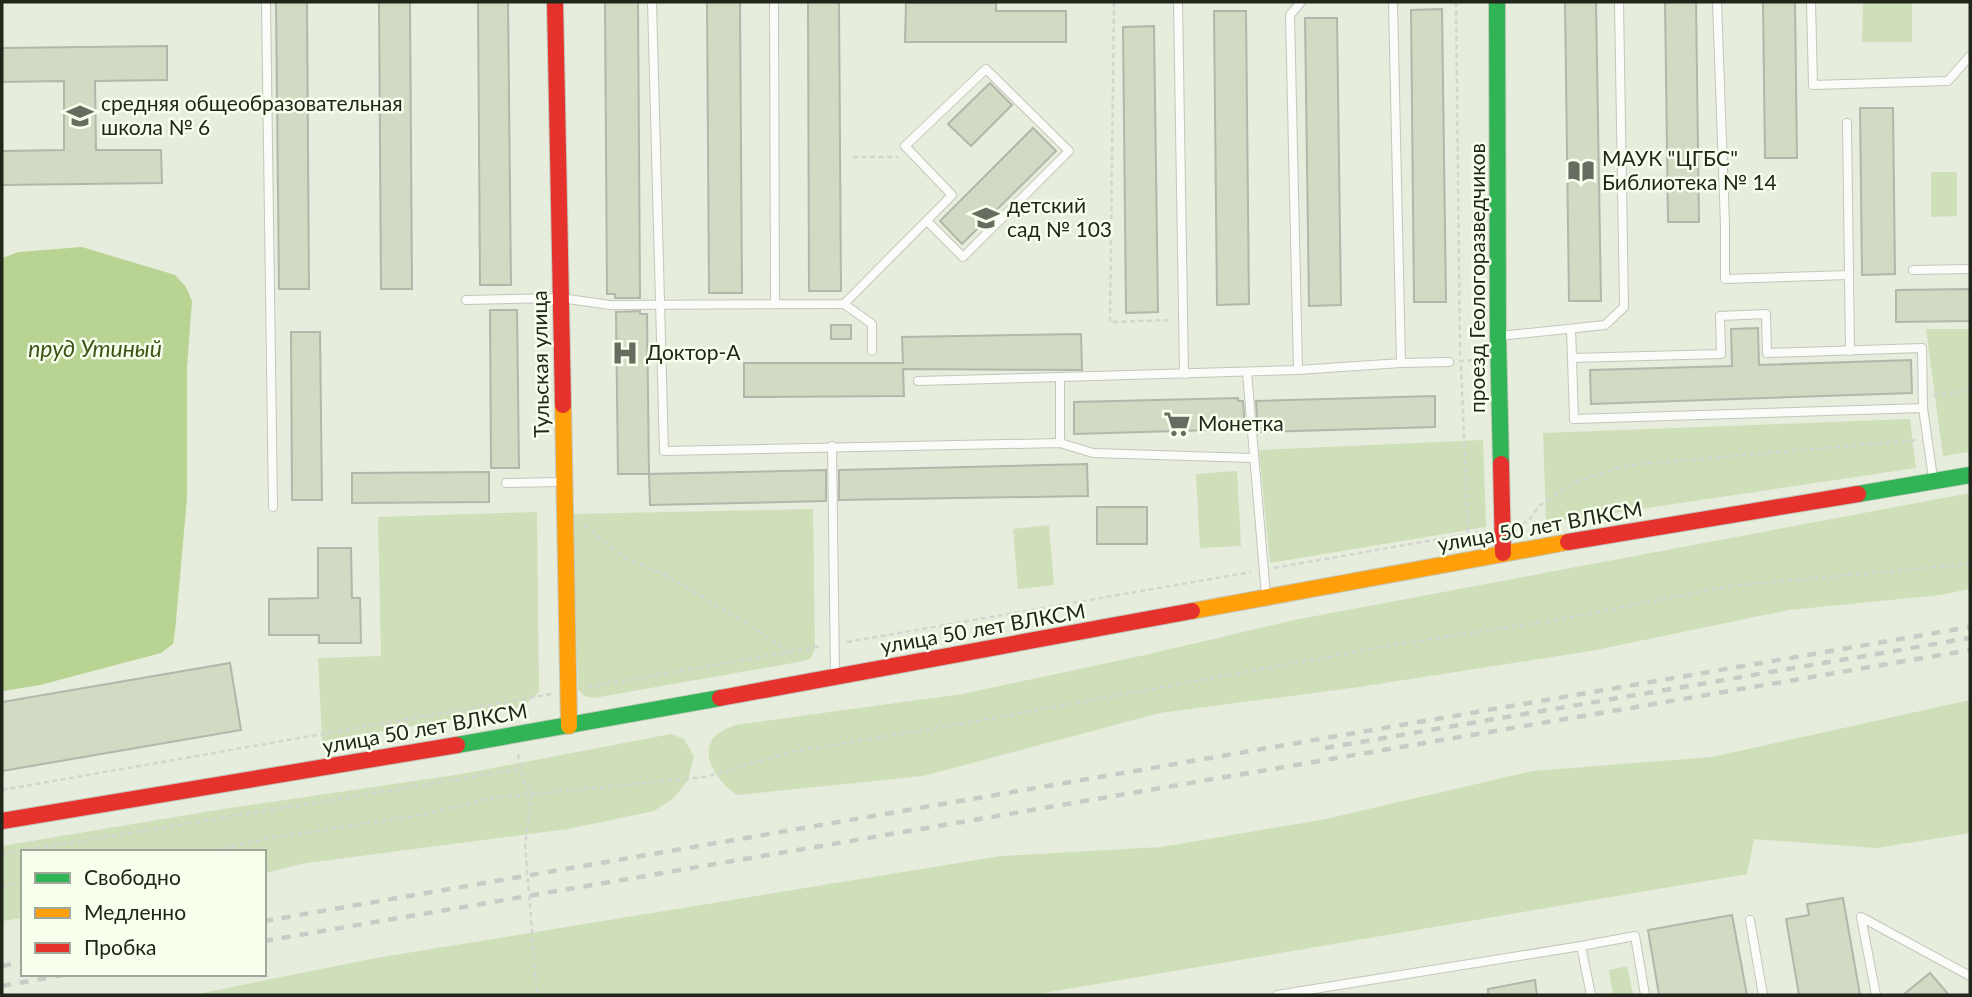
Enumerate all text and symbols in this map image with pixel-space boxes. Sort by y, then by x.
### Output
place label: средняя общеобразовательная школа № 6 [101,90,403,139]
school or university icon: средняя общеобразовательная школа № 6 [65,101,95,131]
street label: проезд Геологоразведчиков [1464,143,1489,413]
place label: МАУК "ЦГБС" Библиотека № 14 [1602,145,1777,194]
library icon: МАУК "ЦГБС" Библиотека № 14 [1566,156,1596,186]
place label: детский сад № 103 [1007,192,1112,241]
school or university icon: детский сад № 103 [971,203,1001,233]
street label: Тульская улица [526,290,553,438]
water label: пруд Утиный [28,334,162,362]
hospital icon: Доктор-А [610,338,640,368]
place label: Доктор-А [646,339,741,364]
supermarket icon: Монетка [1162,409,1192,439]
place label: Монетка [1198,410,1284,435]
street label: улица 50 лет ВЛКСМ [1435,495,1644,556]
street label: улица 50 лет ВЛКСМ [878,597,1087,658]
street label: улица 50 лет ВЛКСМ [320,697,529,758]
legend [21,850,266,976]
text: Свободно [84,864,181,889]
text: Медленно [84,899,186,924]
text: Пробка [84,934,157,959]

